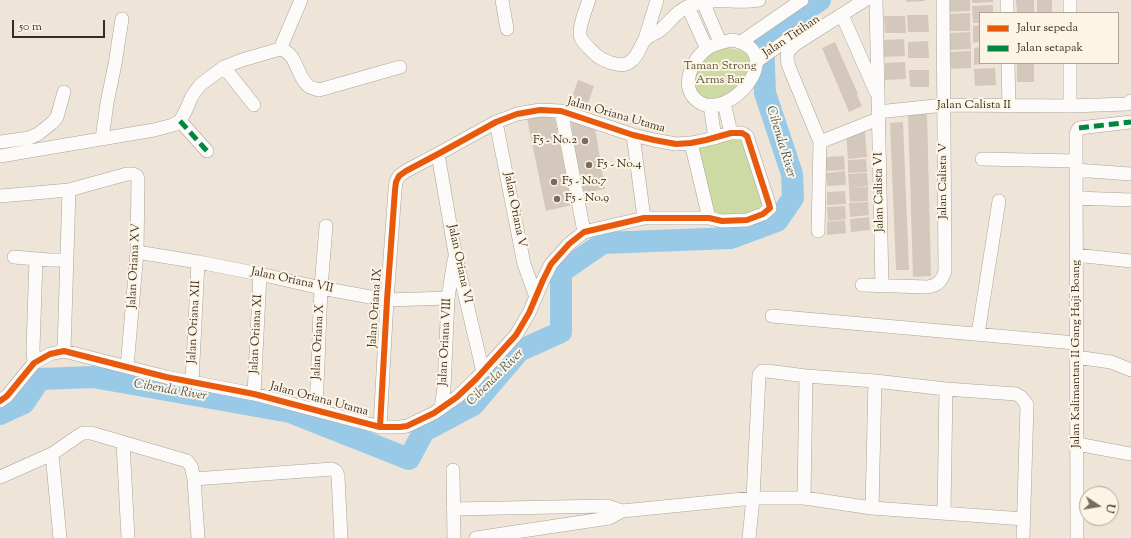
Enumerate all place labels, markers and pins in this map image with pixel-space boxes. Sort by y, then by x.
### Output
place label: F5 - No.2 [533,134,577,148]
marker: F5 - No.2 [580,136,590,146]
place label: F5 - No.4 [597,158,641,172]
marker: F5 - No.4 [584,160,594,170]
place label: F5 - No.7 [562,175,606,189]
marker: F5 - No.7 [549,177,559,187]
place label: F5 - No.9 [565,192,609,206]
marker: F5 - No.9 [552,194,562,204]

